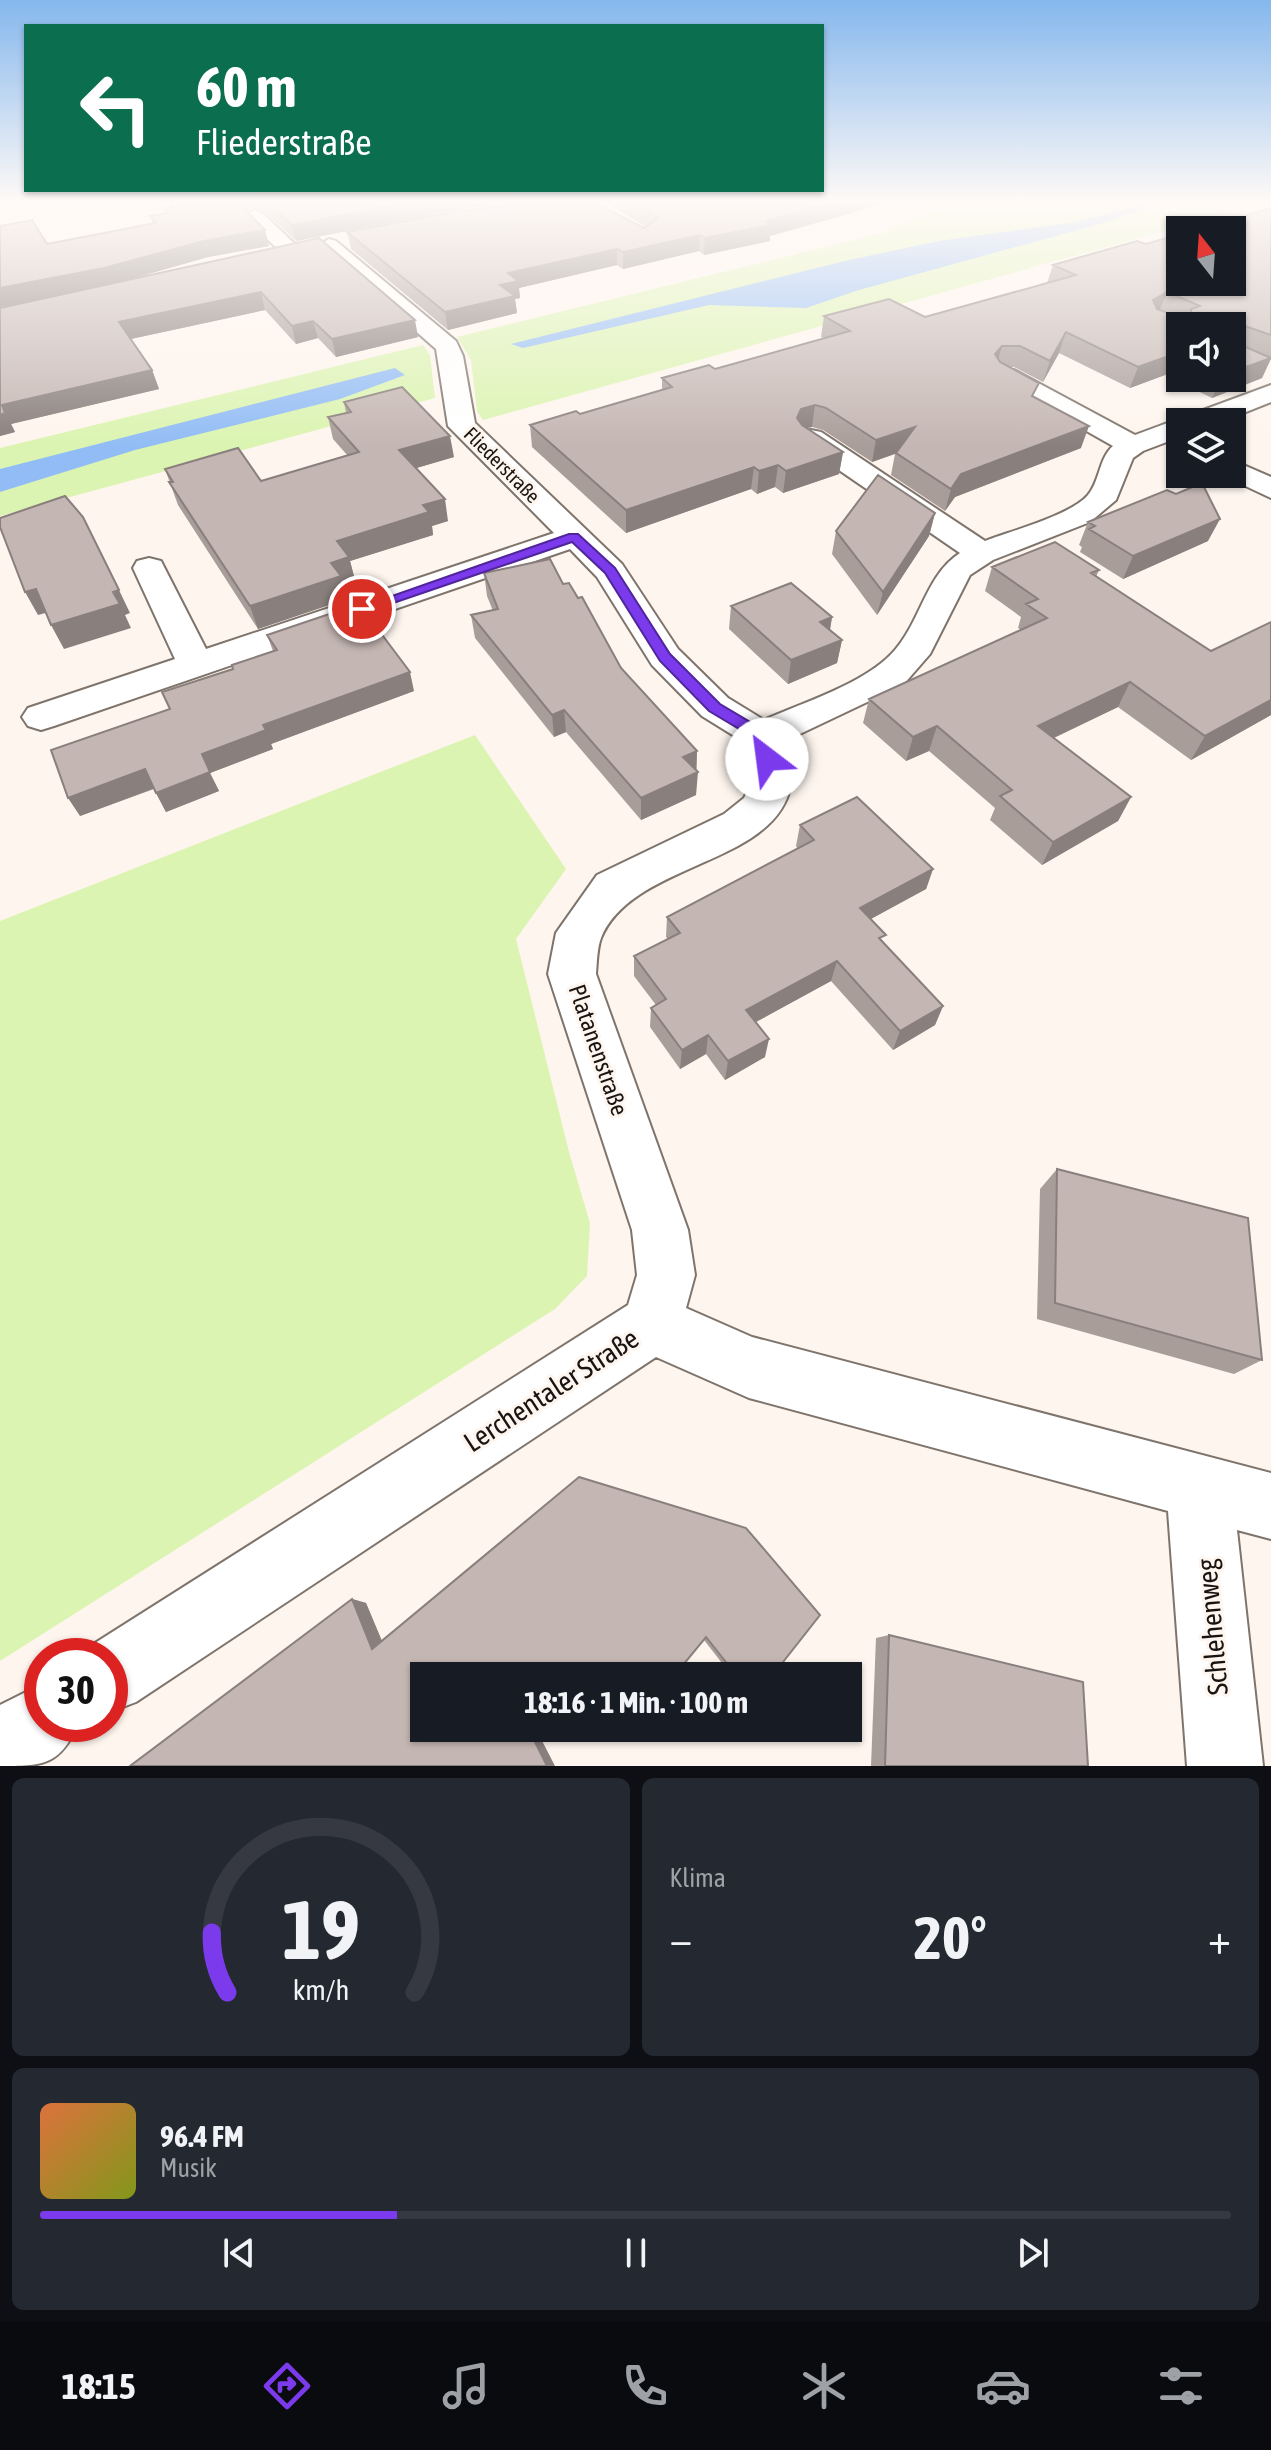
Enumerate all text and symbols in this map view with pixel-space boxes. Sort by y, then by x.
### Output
text: 60 m [196,55,297,119]
icon: left [64,56,168,160]
text: Fliederstraße [196,121,372,163]
north arrow [1166,216,1246,296]
map controls [1166,216,1246,488]
button: sound [1166,312,1246,392]
button: layers [1166,408,1246,488]
street label: Fliederstraße [460,422,545,507]
pin [328,575,396,643]
icon: arrive [340,587,384,631]
position arrow [725,717,809,801]
street label: Platanenstraße [563,981,634,1119]
street label: Lerchentaler Straße [458,1322,644,1458]
street label: Schlehenweg [1190,1558,1234,1696]
speed limit sign: 30 [24,1638,128,1742]
text: 18:16 · 1 Min. · 100 m [524,1685,748,1719]
text: Klima [670,1863,726,1893]
text: 19 [282,1881,360,1977]
text: 20° [914,1903,987,1972]
text: − [670,1913,692,1963]
text: + [1208,1913,1231,1963]
text: km/h [292,1973,349,2006]
text: 96.4 FM [160,2119,244,2153]
text: Musik [160,2153,217,2183]
icon: previous [217,2231,261,2275]
icon: pause [614,2231,658,2275]
icon: next [1011,2231,1055,2275]
icon: directions [259,2358,315,2414]
icon: music [438,2358,494,2414]
icon: phone [617,2358,673,2414]
icon: climate [796,2358,852,2414]
icon: car [975,2358,1031,2414]
icon: filters [1153,2358,1209,2414]
text: 18:15 [61,2365,136,2407]

